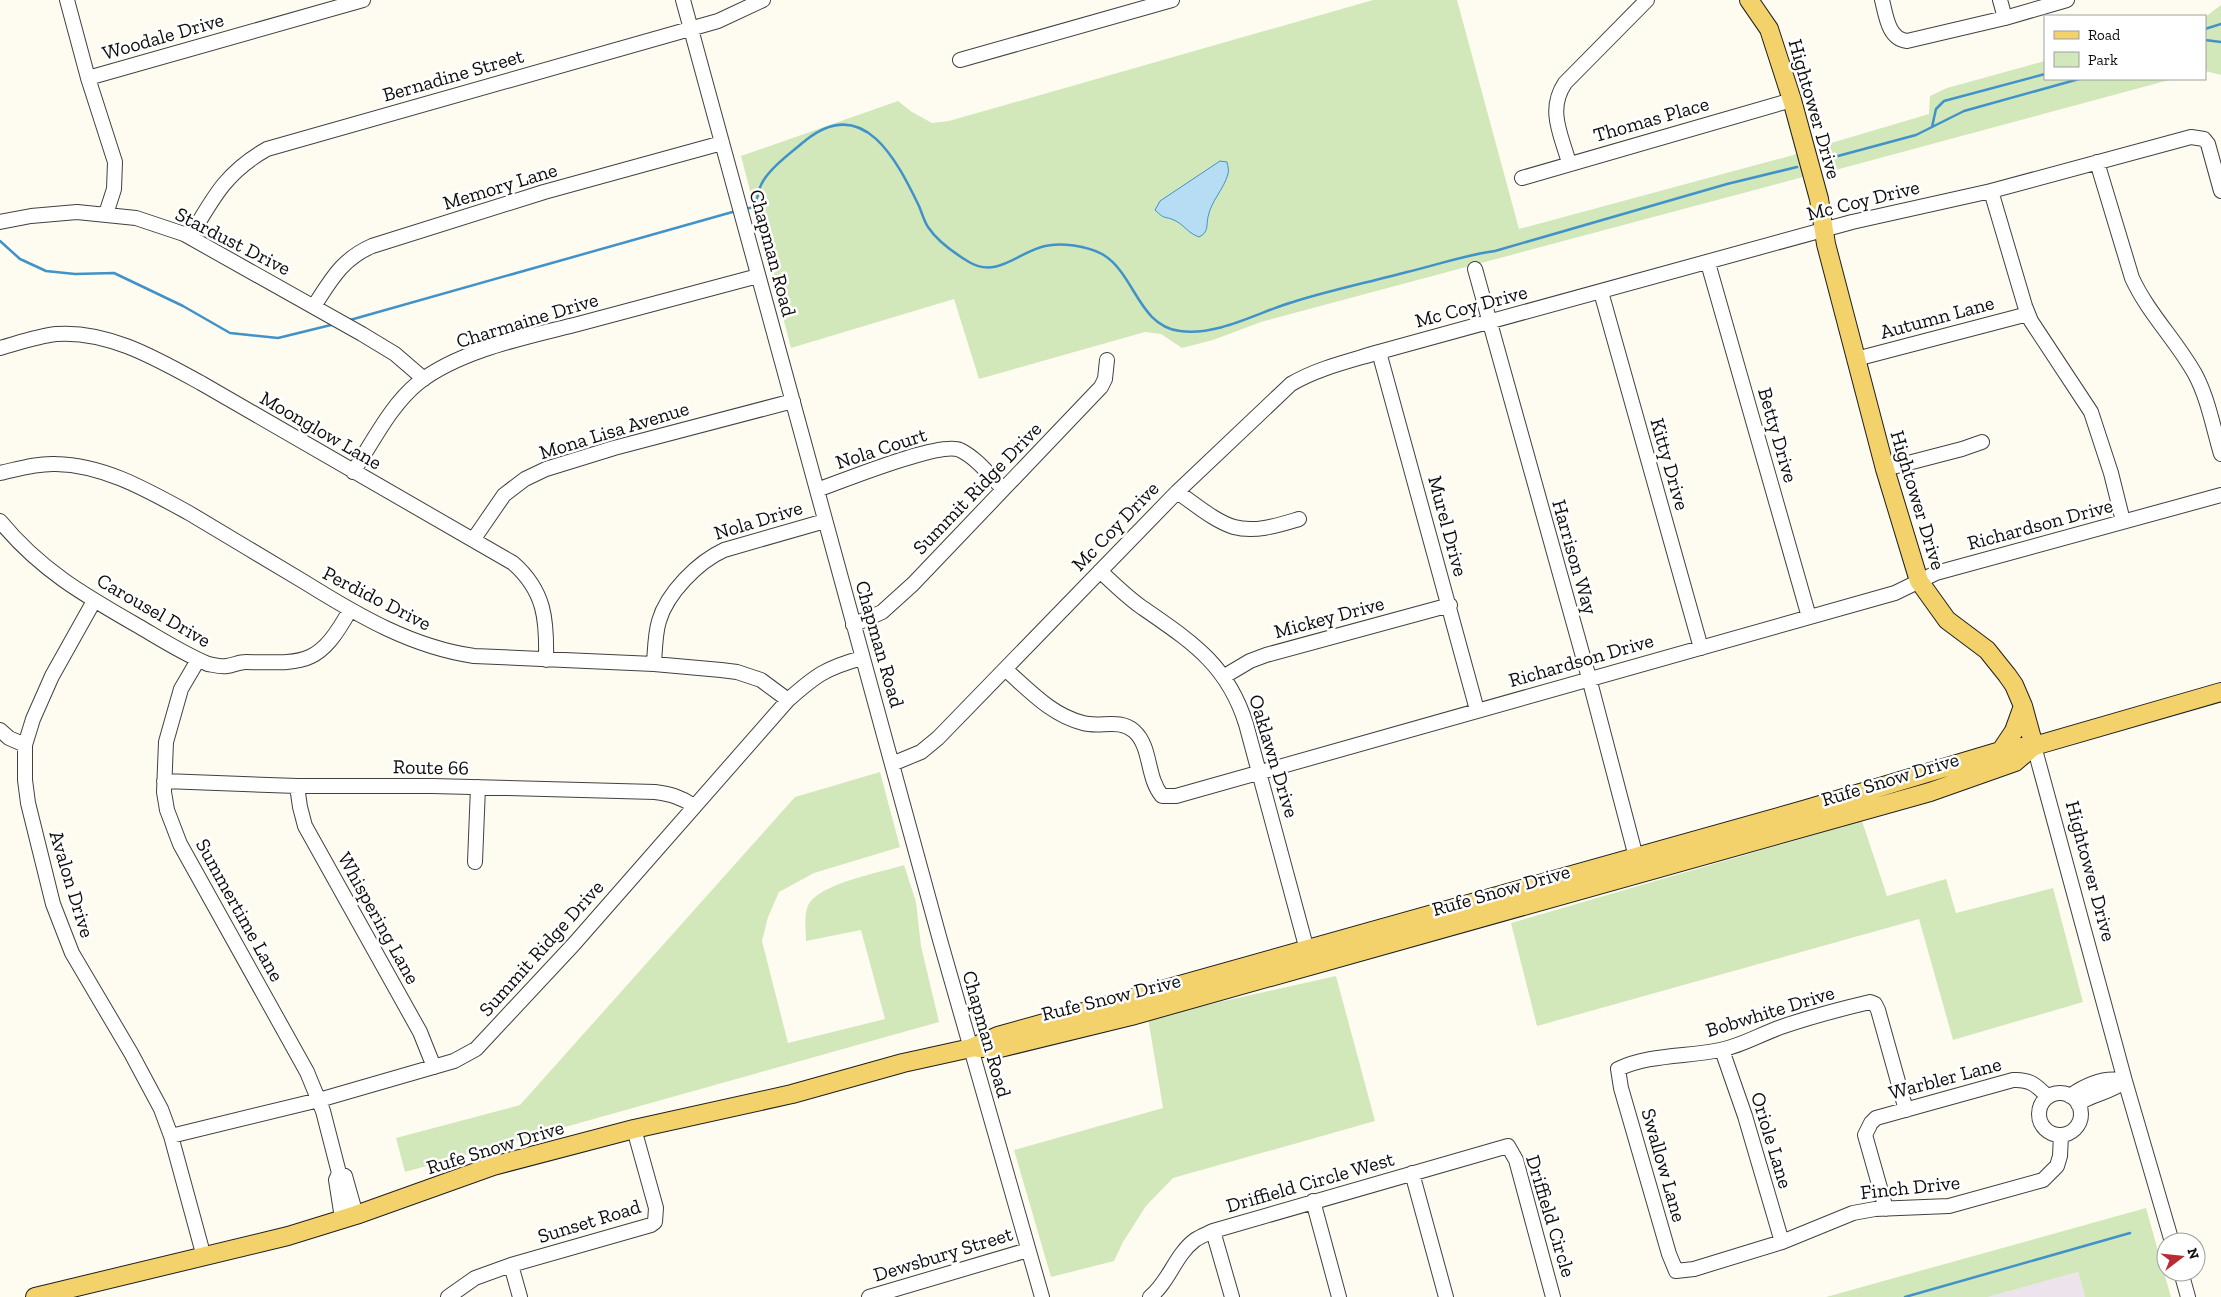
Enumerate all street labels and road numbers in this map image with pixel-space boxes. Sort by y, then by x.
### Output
street label: Woodale Drive [99,7,227,65]
street label: Hightower Drive [1784,36,1846,182]
street label: Bernadine Street [380,43,527,107]
street label: Thomas Place [1590,91,1712,147]
street label: Memory Lane [440,157,560,215]
street label: Mc Coy Drive [1804,174,1922,226]
street label: Chapman Road [744,187,802,319]
street label: Stardust Drive [171,202,295,280]
street label: Mc Coy Drive [1412,280,1530,332]
street label: Charmaine Drive [453,287,601,353]
street label: Autumn Lane [1877,290,1997,344]
street label: Betty Drive [1753,385,1803,485]
street label: Moonglow Lane [256,386,386,474]
street label: Mona Lisa Avenue [536,396,692,464]
street label: Kitty Drive [1645,415,1695,513]
street label: Summit Ridge Drive [908,417,1046,559]
street label: Nola Court [832,422,930,474]
street label: Hightower Drive [1885,427,1951,573]
street label: Murel Drive [1423,473,1473,579]
street label: Mc Coy Drive [1066,476,1164,576]
street label: Richardson Drive [1965,493,2115,555]
street label: Nola Drive [711,495,805,545]
street label: Harrison Way [1547,497,1603,618]
street label: Perdido Drive [319,560,435,636]
street label: Carousel Drive [93,568,215,652]
street label: Chapman Road [850,578,910,710]
street label: Mickey Drive [1271,591,1387,643]
street label: Richardson Drive [1506,628,1656,692]
street label: Oaklawn Drive [1244,692,1304,820]
street label: Rufe Snow Drive [1818,747,1962,811]
street label: Route 66 [393,754,469,780]
street label: Hightower Drive [2061,798,2121,944]
street label: Avalon Drive [44,828,100,940]
street label: Summertime Lane [191,834,289,986]
street label: Whispering Lane [333,848,425,988]
street label: Rufe Snow Drive [1429,859,1573,921]
street label: Summit Ridge Drive [474,875,608,1021]
street label: Chapman Road [957,968,1017,1100]
street label: Rufe Snow Drive [1039,968,1183,1026]
street label: Bobwhite Drive [1703,980,1837,1042]
street label: Warbler Lane [1886,1051,2004,1105]
street label: Oriole Lane [1746,1089,1798,1191]
street label: Swallow Lane [1636,1105,1692,1225]
street label: Rufe Snow Drive [423,1115,567,1179]
street label: Driffield Circle West [1223,1146,1397,1217]
street label: Driffield Circle [1521,1152,1581,1280]
street label: Finch Drive [1859,1170,1961,1204]
street label: Sunset Road [535,1194,643,1248]
street label: Dewsbury Street [870,1221,1016,1287]

